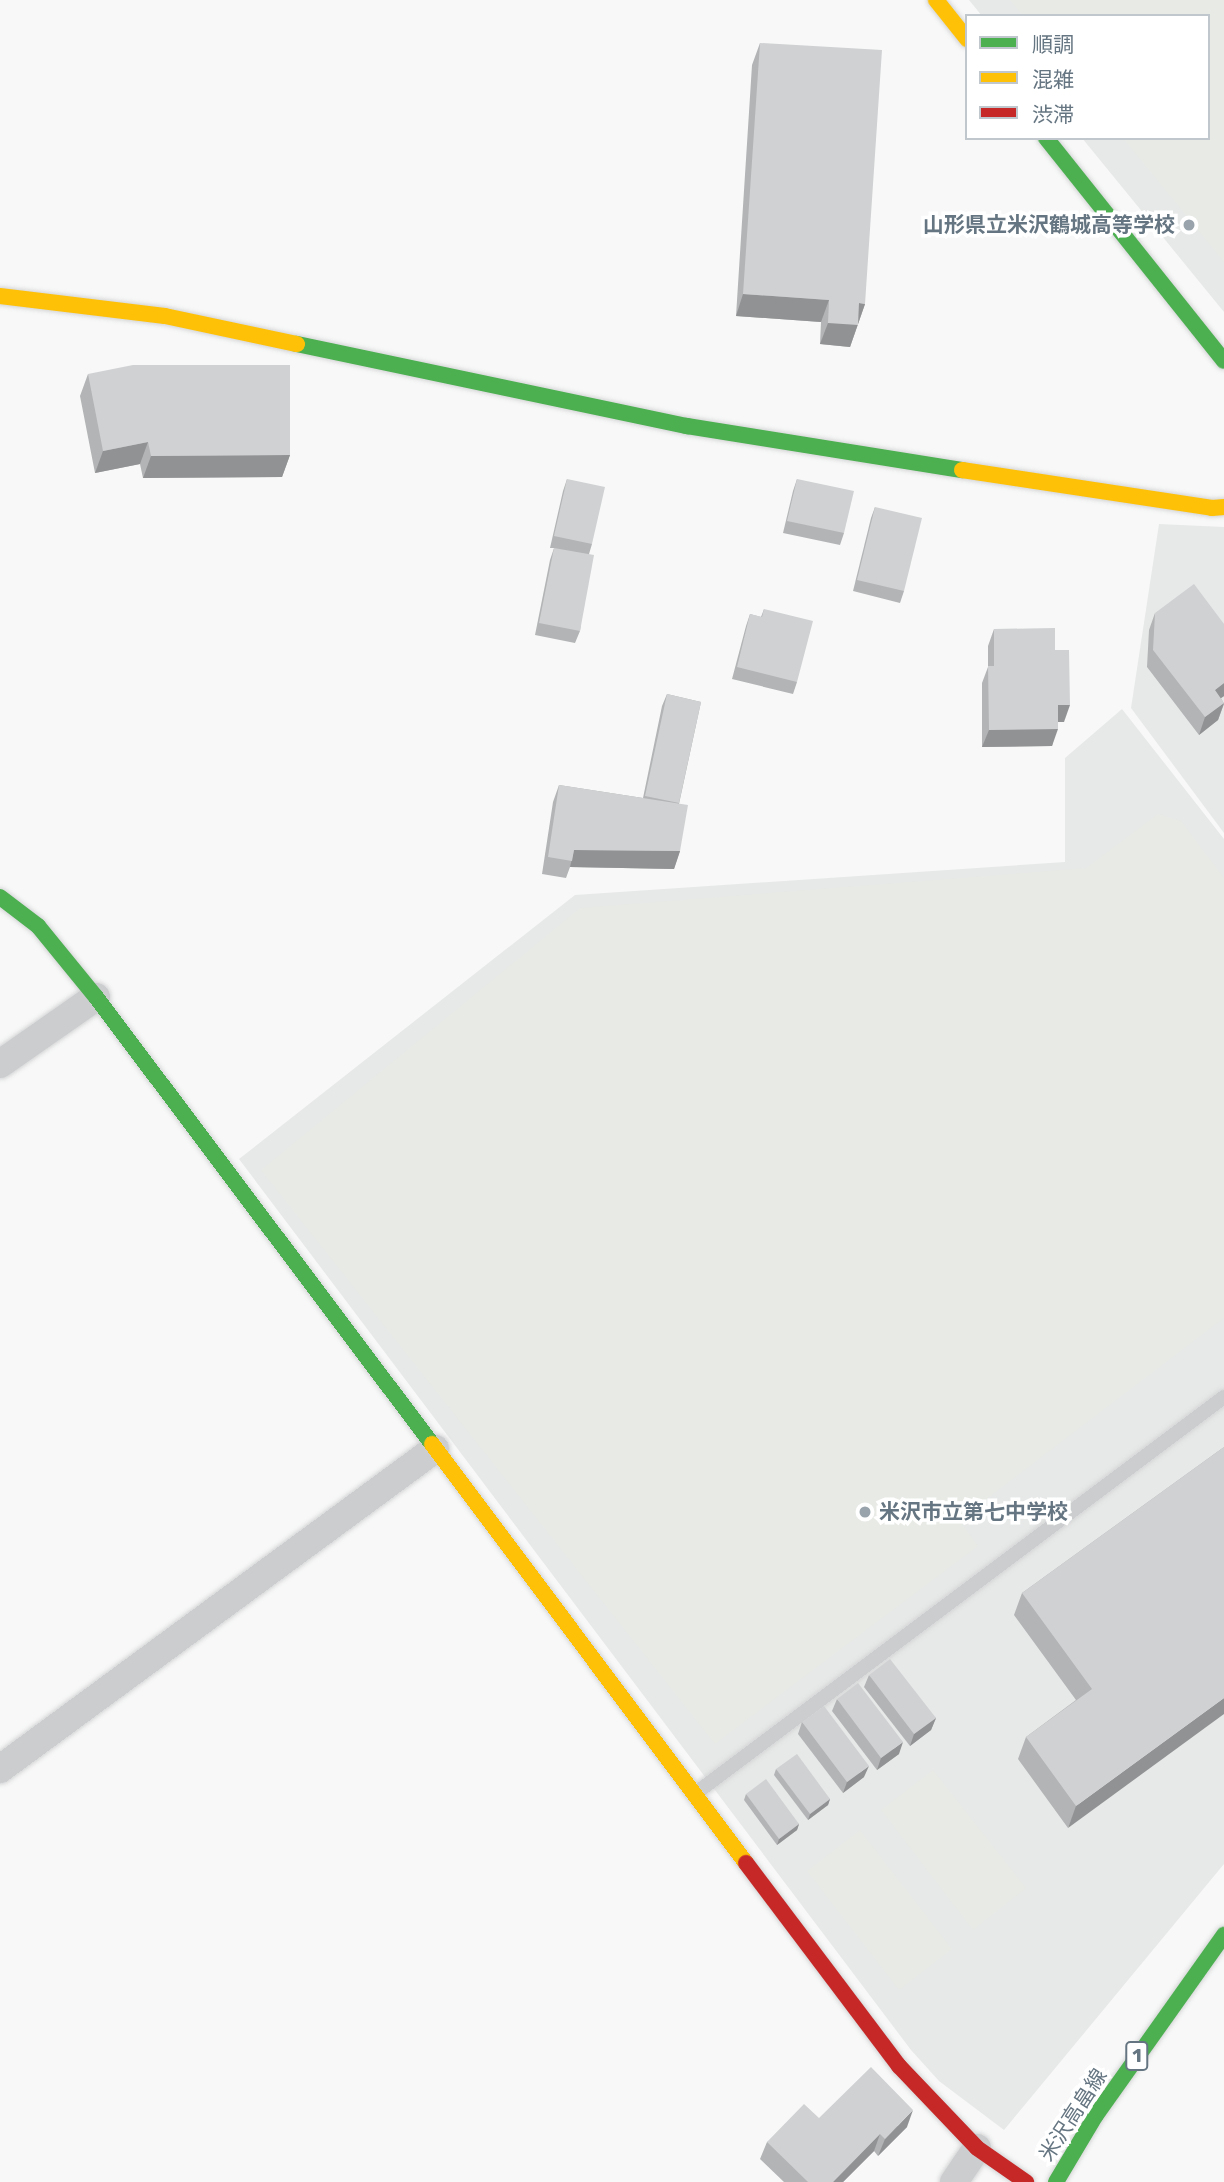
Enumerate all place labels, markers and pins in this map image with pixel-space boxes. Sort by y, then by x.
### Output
place label: 山形県立米沢鶴城高等学校 [923,212,1175,238]
marker: 山形県立米沢鶴城高等学校 [1181,217,1197,233]
place label: 米沢市立第七中学校 [879,1499,1068,1525]
marker: 米沢市立第七中学校 [857,1504,873,1520]

